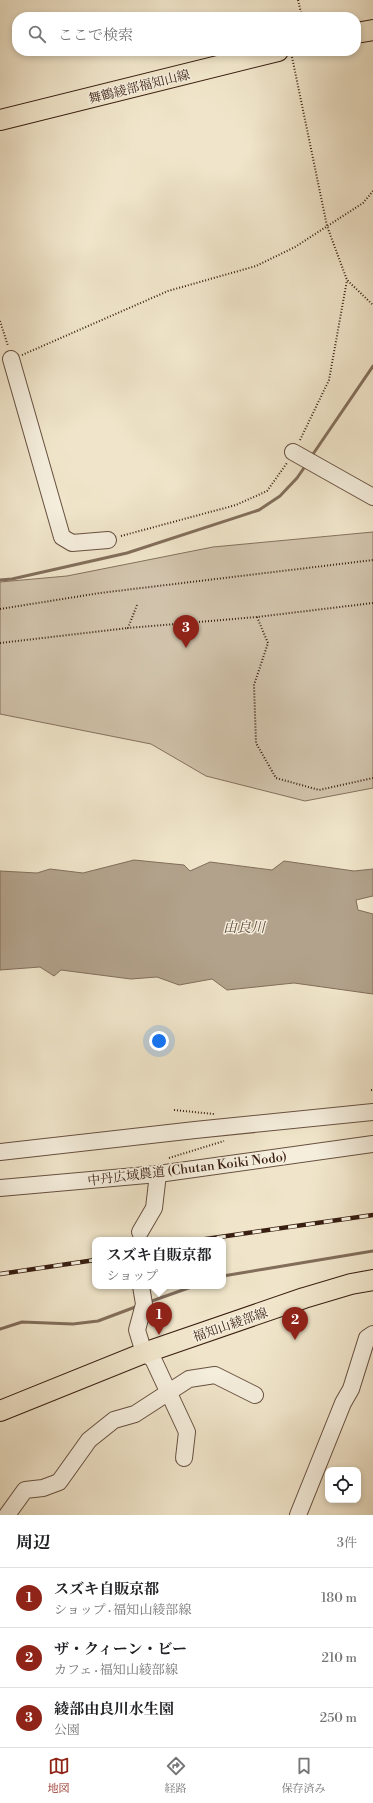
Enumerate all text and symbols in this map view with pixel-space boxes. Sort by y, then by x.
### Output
search box [12,12,361,56]
icon: search [26,23,48,45]
text: ここで検索 [58,26,133,45]
street label: 舞鶴綾部福知山線 [87,67,192,107]
pin: 3 [173,615,199,648]
water label: 由良川 [223,919,267,937]
your location [149,1031,169,1051]
street label: 中丹広域農道 (Chutan Koiki Nodo) [86,1149,288,1189]
popup [92,1237,226,1289]
text: スズキ自販京都 [106,1246,212,1265]
text: ショップ [106,1268,158,1284]
pin: 1 [146,1302,172,1335]
street label: 福知山綾部線 [191,1305,270,1345]
pin: 2 [282,1307,308,1340]
map controls [325,1467,361,1503]
button: locate [325,1467,361,1503]
text: 周辺 [16,1532,50,1554]
text: 3件 [337,1535,357,1551]
text: スズキ自販京都 [54,1580,159,1599]
text: 1 [26,1590,32,1606]
text: 180 m [321,1590,357,1606]
text: ショップ · 福知山綾部線 [54,1602,191,1618]
text: ザ・クィーン・ビー [54,1640,187,1659]
text: 2 [25,1650,33,1666]
text: 210 m [322,1650,357,1666]
text: カフェ · 福知山綾部線 [54,1662,178,1678]
text: 綾部由良川水生園 [54,1700,174,1719]
text: 3 [25,1710,33,1726]
text: 250 m [320,1710,357,1726]
text: 公園 [54,1722,80,1738]
tab: 地図 [48,1755,70,1796]
tab: 経路 [165,1755,187,1796]
tab: 保存済み [282,1755,326,1796]

